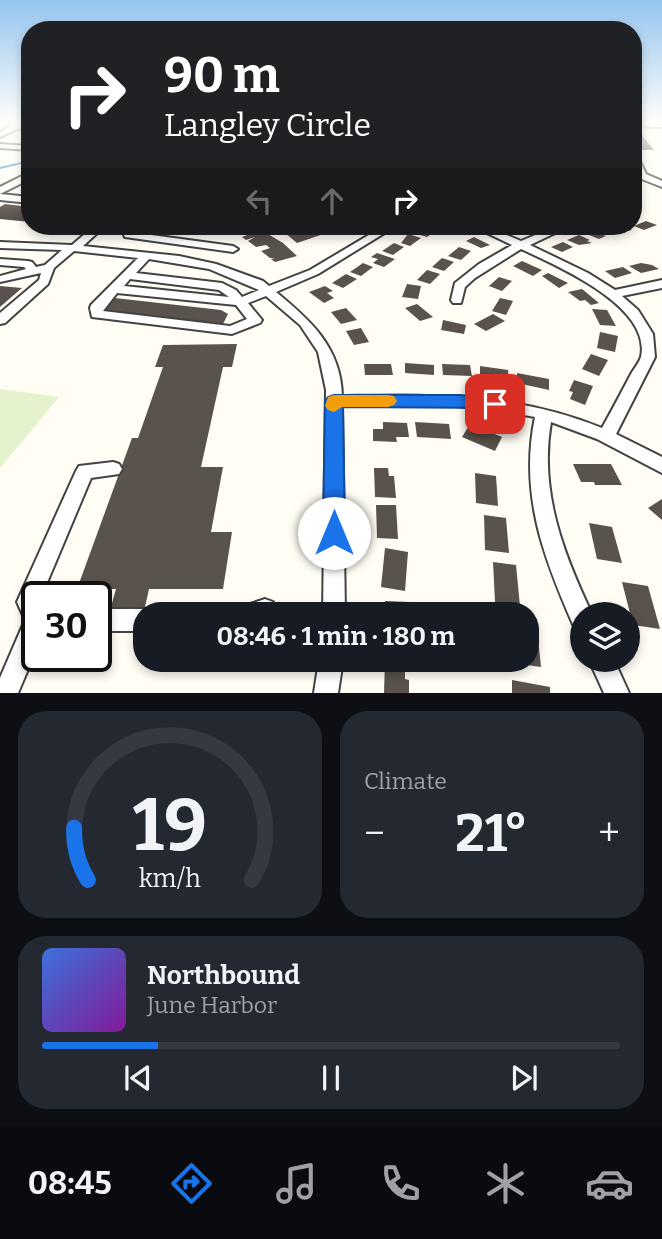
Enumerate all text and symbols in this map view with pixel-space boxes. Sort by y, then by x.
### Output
text: 90 m [164,46,280,105]
icon: right [49,49,140,140]
text: Langley Circle [164,106,371,144]
icon: left [240,182,278,220]
icon: ahead [313,182,351,220]
icon: right [386,182,424,220]
pin [465,374,525,434]
icon: arrive [476,385,514,423]
position arrow [297,496,371,570]
speed limit sign: 30 [21,581,112,672]
map controls [570,602,640,672]
button: layers [570,602,640,672]
text: 08:46 · 1 min · 180 m [217,621,455,652]
text: Climate [364,767,447,795]
text: 19 [133,783,207,870]
text: 21° [455,802,528,865]
text: − [364,810,385,856]
text: + [598,810,620,856]
text: km/h [139,864,201,894]
text: Northbound [147,960,300,991]
text: June Harbor [147,991,277,1019]
icon: previous [119,1059,157,1097]
icon: pause [312,1059,350,1097]
icon: next [505,1059,543,1097]
icon: directions [167,1159,216,1208]
icon: music [272,1159,321,1208]
icon: phone [376,1159,425,1208]
icon: climate [481,1159,530,1208]
icon: car [585,1159,634,1208]
text: 08:45 [28,1164,112,1202]

